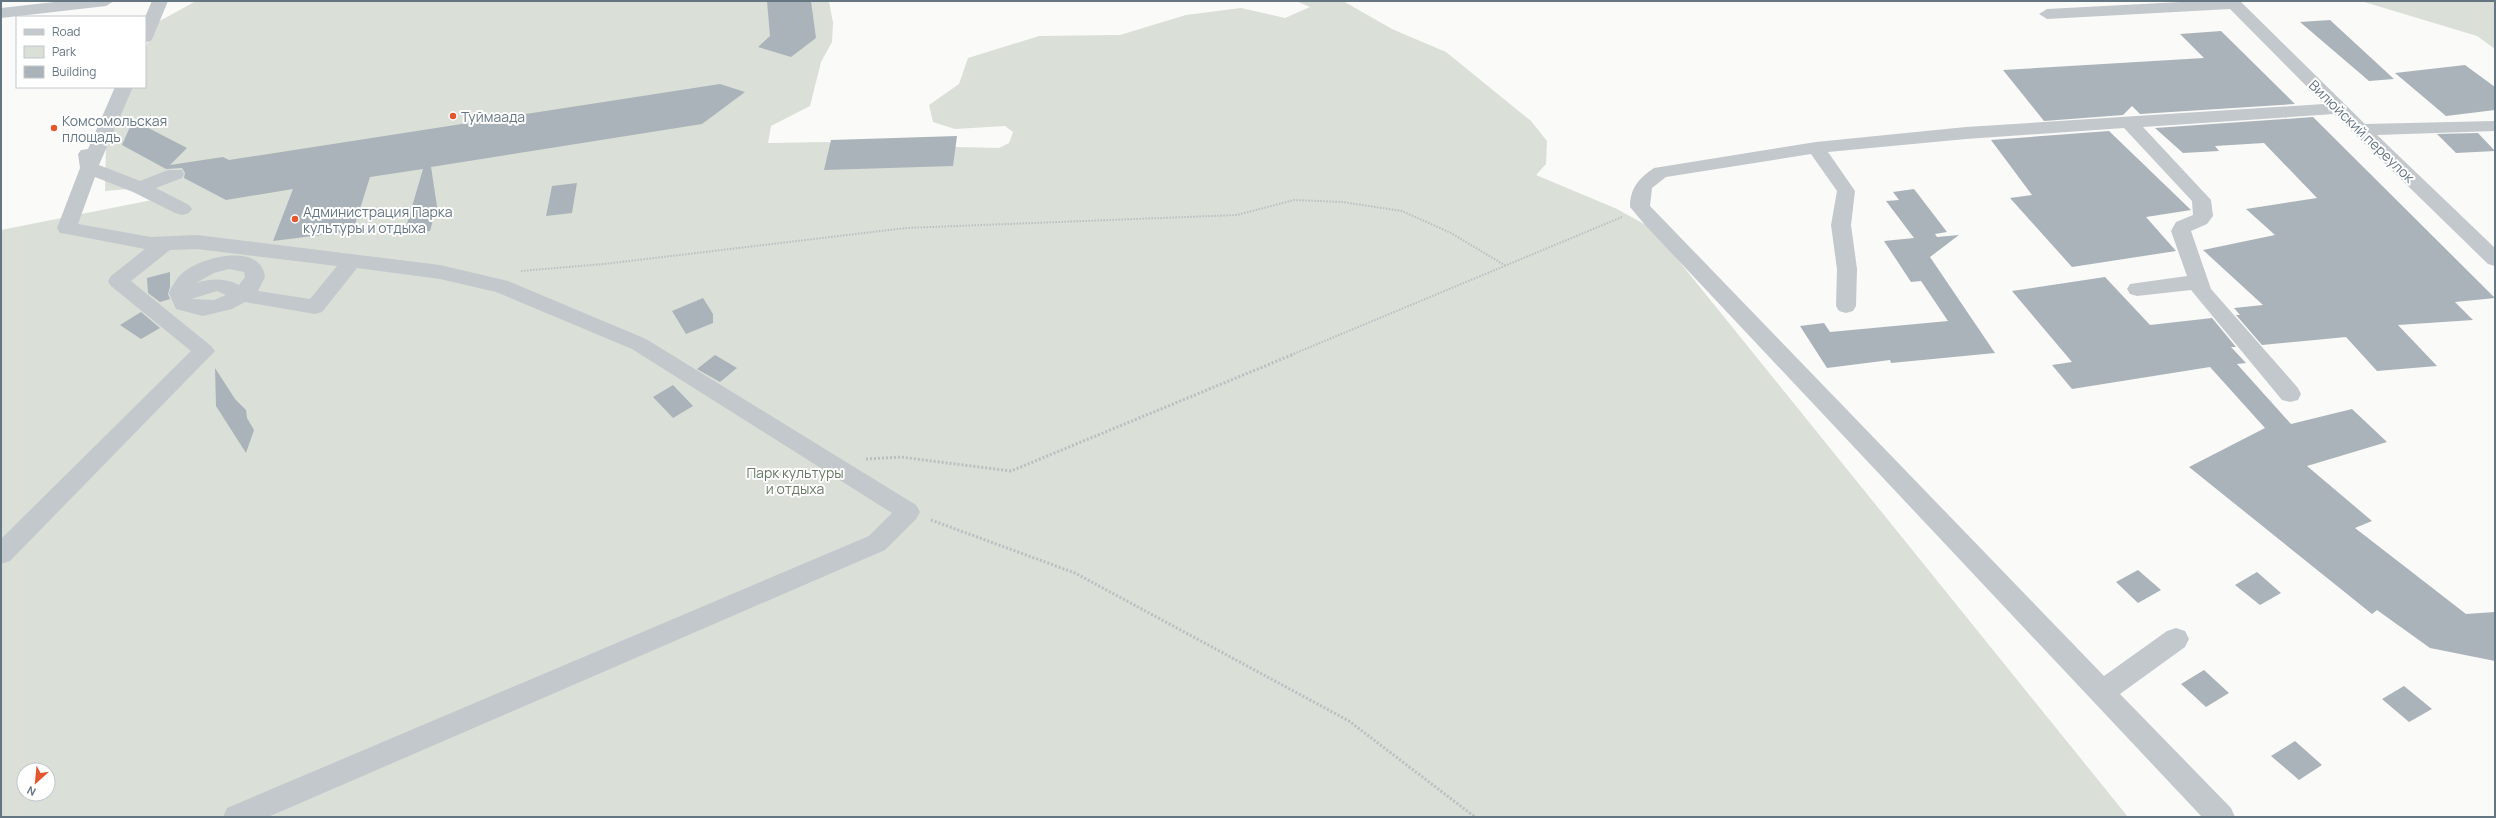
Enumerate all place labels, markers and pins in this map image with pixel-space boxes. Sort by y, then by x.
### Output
place label: Туймаада [461,107,525,126]
place label: Комсомольская площадь [62,111,167,146]
marker: Туймаада [448,111,458,121]
marker: Комсомольская площадь [49,123,59,133]
place label: Администрация Парка культуры и отдыха [303,202,452,237]
marker: Администрация Парка культуры и отдыха [290,214,300,224]

